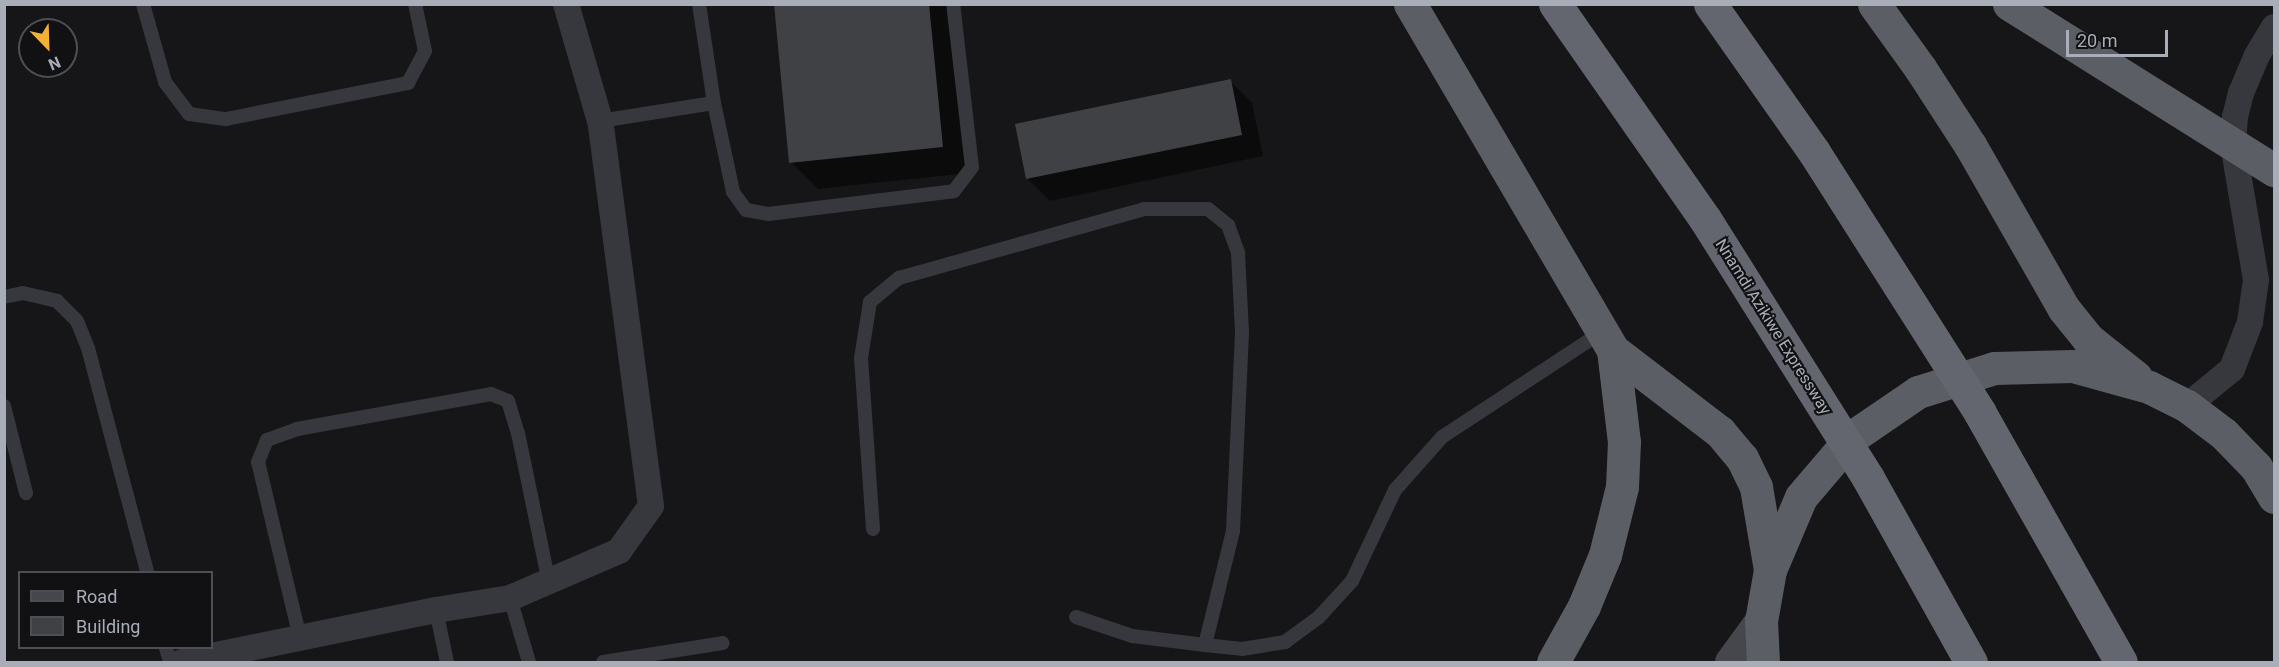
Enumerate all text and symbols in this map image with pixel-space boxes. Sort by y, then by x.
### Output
north arrow [18,18,78,78]
scale bar [2069,18,2171,56]
text: 20 m [2077,30,2117,51]
text: N [46,52,63,74]
street label: Nnamdi Azikiwe Expressway [1711,236,1835,418]
legend [18,571,213,649]
text: Road [76,586,117,607]
text: Building [76,616,140,637]

